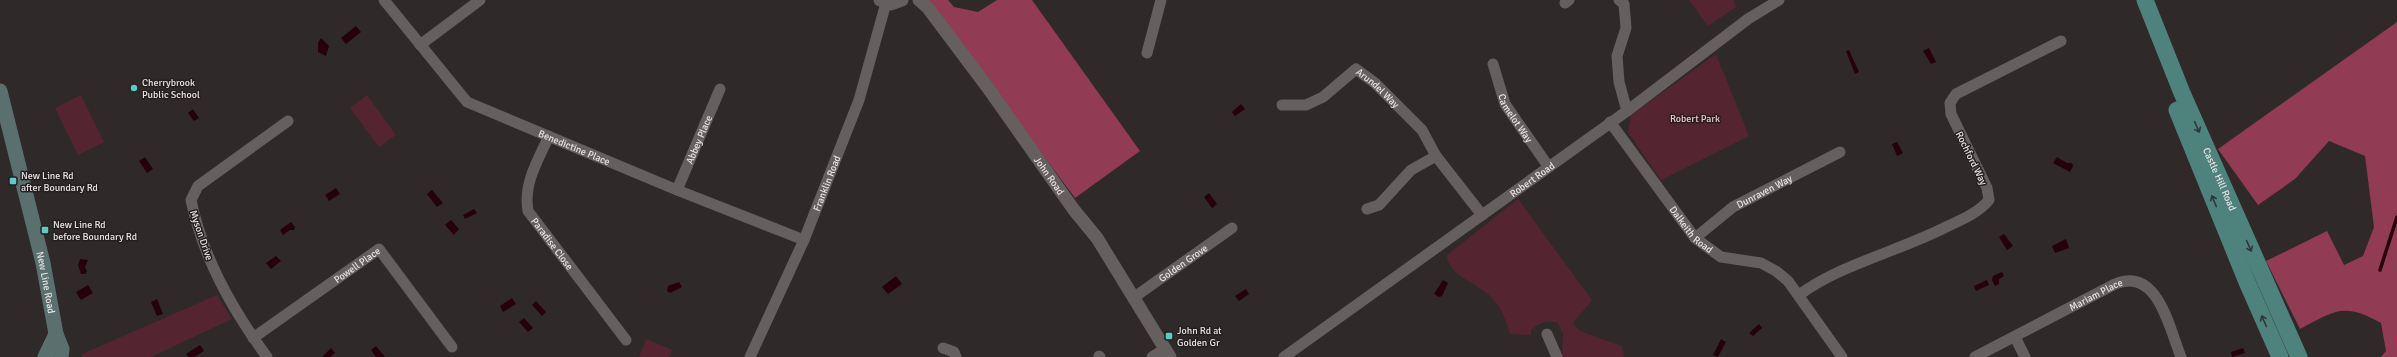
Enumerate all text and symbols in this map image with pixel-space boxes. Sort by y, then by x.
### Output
street label: Arundel Way [1353,66,1402,111]
place label: Cherrybrook Public School [142,77,200,101]
marker: Cherrybrook Public School [129,83,139,93]
street label: Camelot Way [1495,92,1535,145]
park label: Robert Park [1670,113,1720,125]
street label: Abbey Place [684,114,715,166]
one-way arrow [2194,120,2201,132]
street label: Benedictine Place [536,128,612,168]
street label: Rochford Way [1953,129,1989,188]
street label: Castle Hill Road [2200,146,2238,213]
street label: Franklin Road [811,154,844,213]
street label: John Road [1031,154,1066,198]
street label: Robert Road [1508,160,1557,200]
place label: New Line Rd after Boundary Rd [21,170,98,194]
street label: Dunraven Way [1735,173,1795,211]
marker: New Line Rd after Boundary Rd [8,176,18,186]
one-way arrow [2210,196,2217,208]
street label: Dalkeith Road [1667,204,1715,256]
street label: Myson Drive [187,209,215,262]
street label: Paradise Close [528,216,575,272]
place label: New Line Rd before Boundary Rd [53,219,137,243]
marker: New Line Rd before Boundary Rd [40,225,50,235]
one-way arrow [2246,239,2254,251]
street label: Golden Grove [1157,242,1210,285]
street label: Powell Place [332,245,383,286]
street label: New Line Road [33,250,57,315]
street label: Mariam Place [2067,277,2124,314]
one-way arrow [2260,316,2267,328]
place label: John Rd at Golden Gr [1177,325,1222,349]
marker: John Rd at Golden Gr [1164,331,1174,341]

